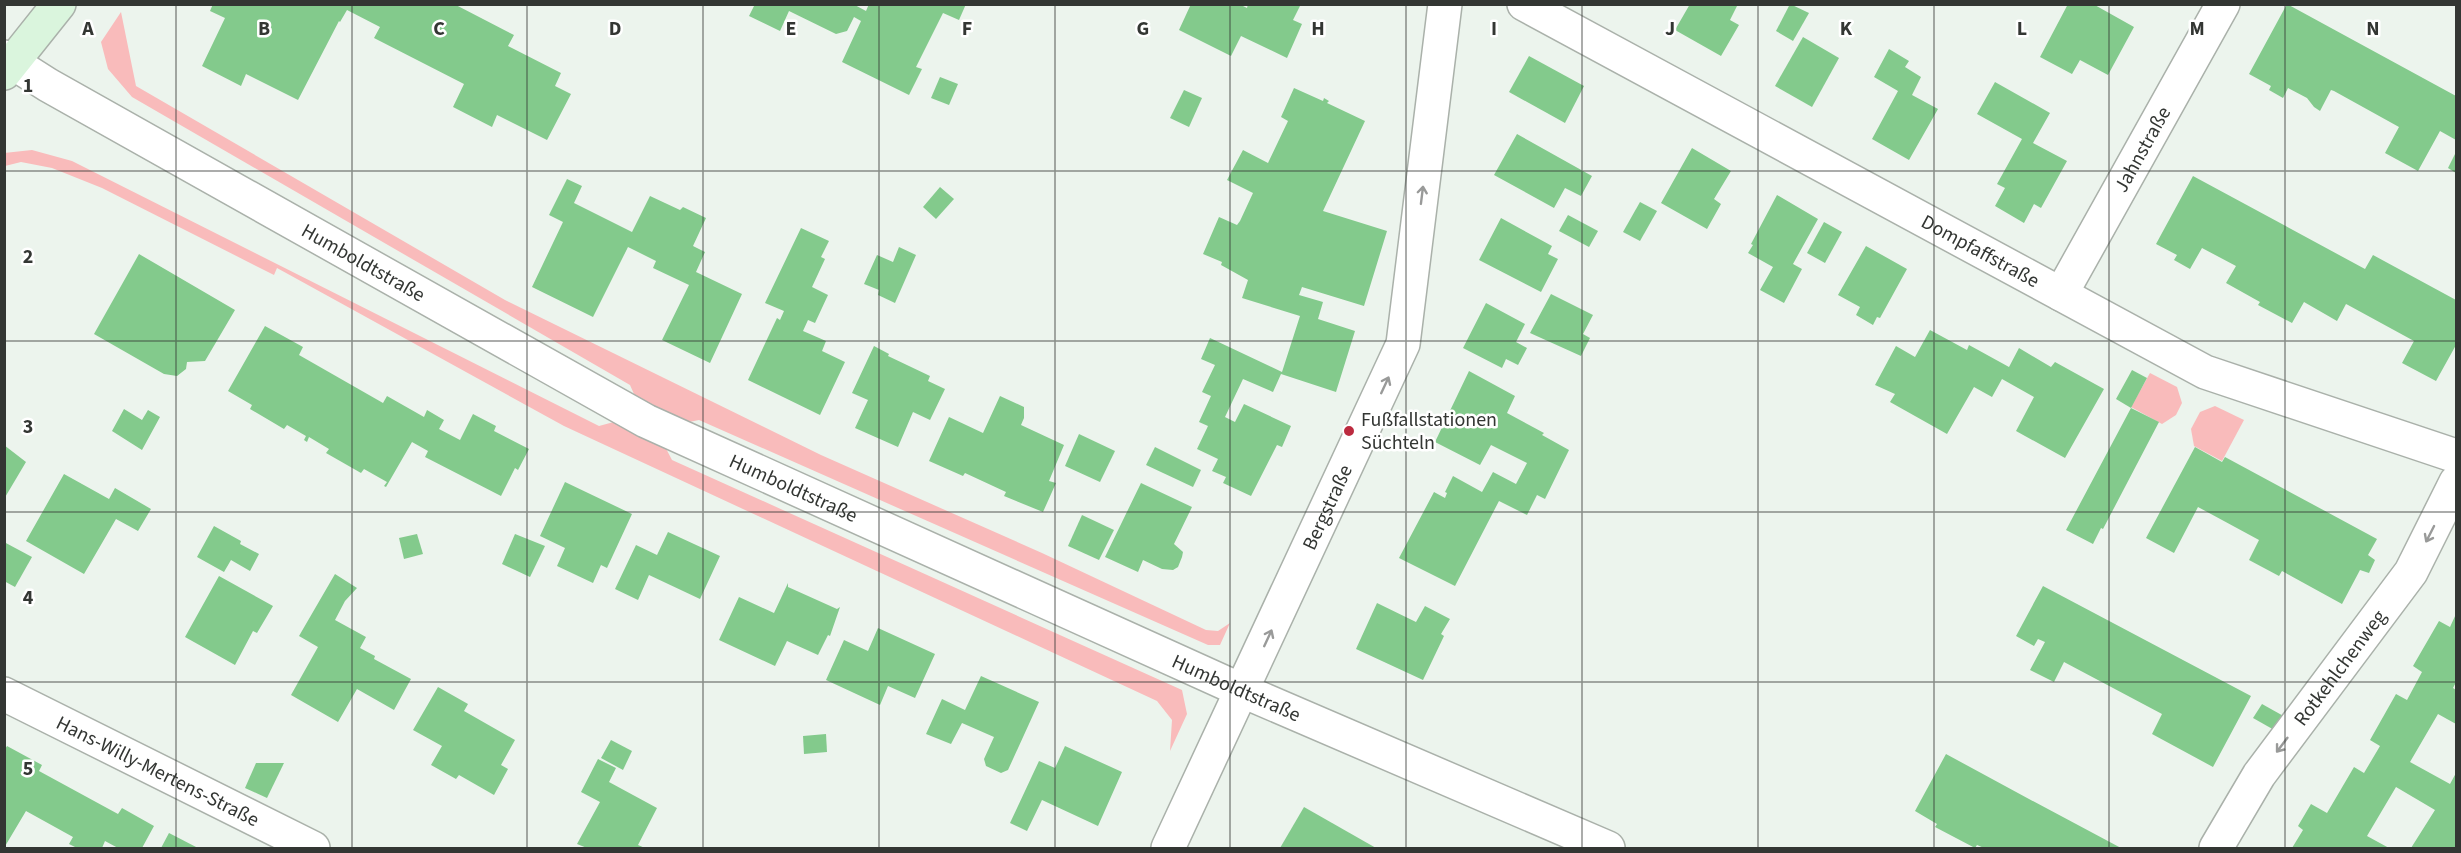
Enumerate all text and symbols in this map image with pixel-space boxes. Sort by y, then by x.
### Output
text: A [81,15,94,43]
text: B [258,15,270,43]
text: C [433,15,445,43]
text: D [609,15,621,43]
text: E [786,15,796,43]
text: F [962,15,972,43]
text: G [1137,15,1149,43]
text: H [1311,15,1325,43]
text: I [1491,15,1497,43]
text: J [1665,15,1675,43]
text: K [1840,15,1853,43]
text: L [2017,15,2027,43]
text: M [2189,15,2205,43]
text: N [2366,15,2380,43]
text: 1 [23,72,33,100]
street label: Jahnstraße [2108,102,2178,198]
one-way arrow [1417,185,1428,205]
street label: Dompfaffstraße [1916,208,2044,295]
street label: Humboldtstraße [296,217,430,309]
text: 2 [23,243,33,271]
one-way arrow [1379,376,1391,394]
place label: Fußfallstationen Süchteln [1361,406,1497,457]
text: 3 [23,413,33,441]
marker: Fußfallstationen Süchteln [1342,424,1356,438]
street label: Humboldtstraße [724,447,862,530]
street label: Bergstraße [1296,460,1360,555]
one-way arrow [2424,525,2435,543]
text: 4 [23,584,34,612]
street label: Rotkehlchenweg [2287,604,2393,732]
one-way arrow [1263,629,1274,647]
street label: Humboldtstraße [1167,648,1305,729]
street label: Hans-Willy-Mertens-Straße [51,709,264,834]
one-way arrow [2275,736,2288,752]
text: 5 [23,755,33,783]

